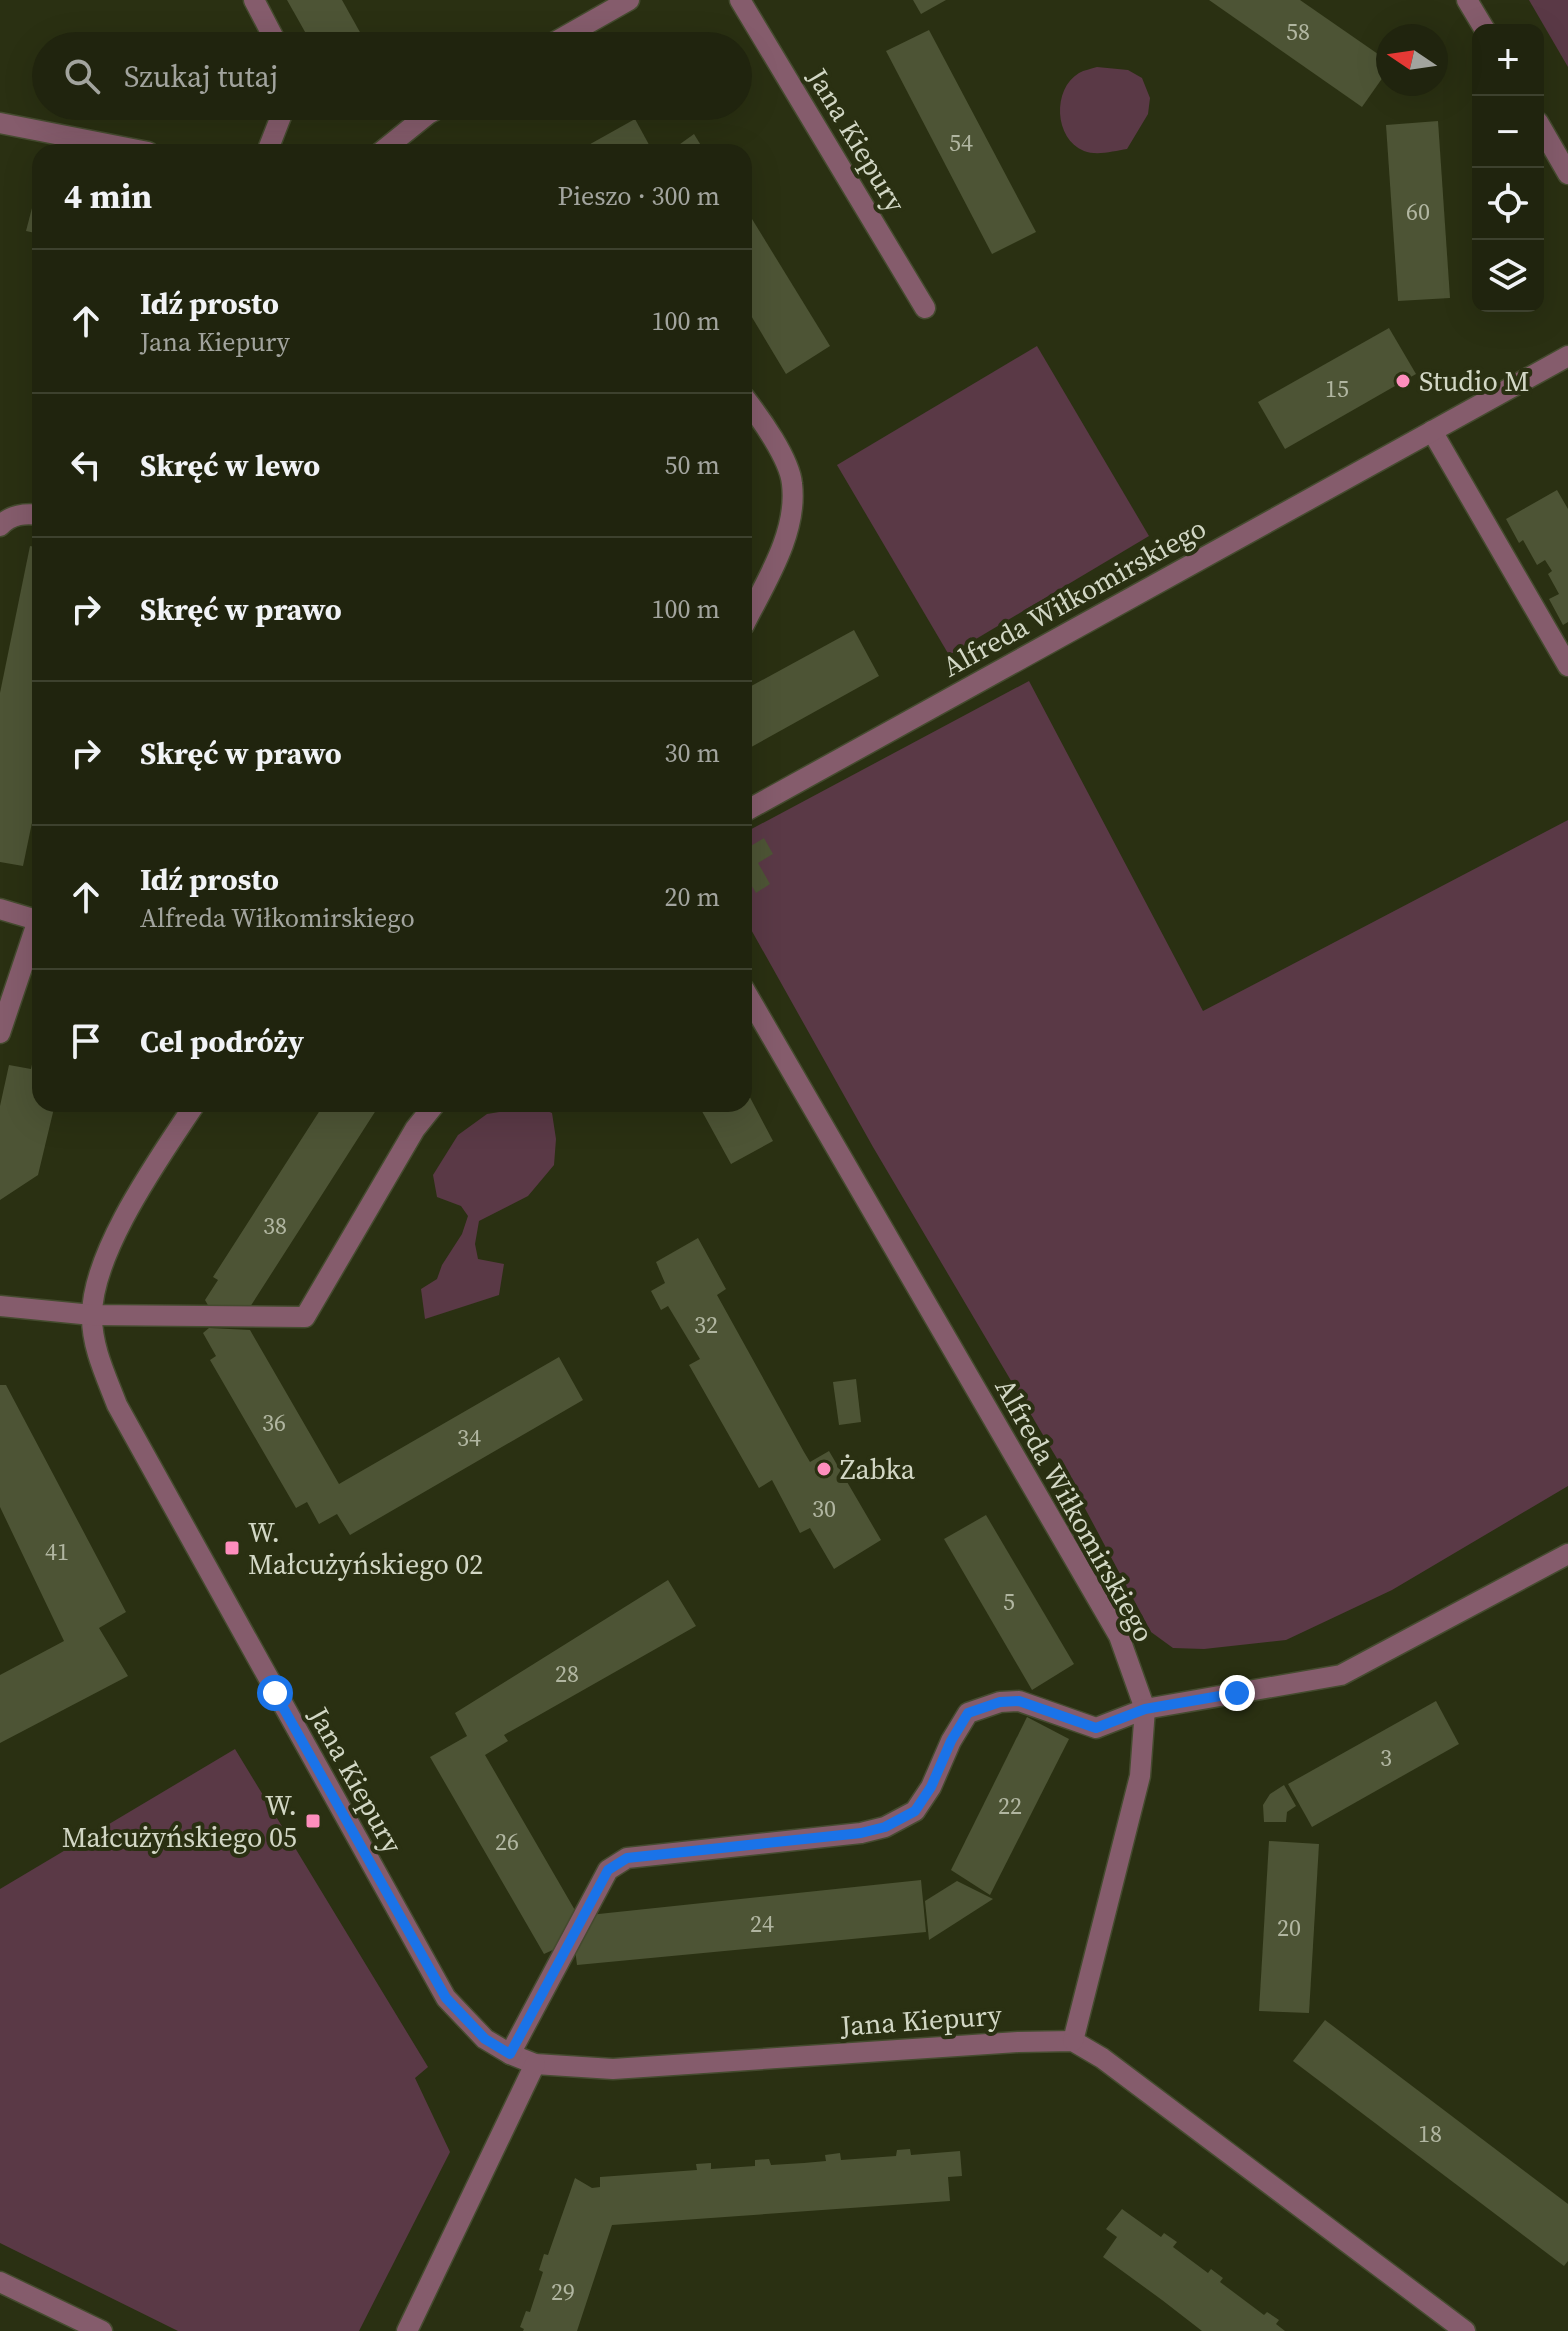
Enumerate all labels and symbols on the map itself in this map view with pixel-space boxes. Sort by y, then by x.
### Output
house number: 58 [1286,15,1310,48]
north arrow [1376,24,1448,96]
street label: Jana Kiepury [799,60,915,220]
house number: 54 [949,126,973,159]
house number: 60 [1406,195,1430,228]
place label: Studio M [1419,362,1530,400]
house number: 15 [1325,372,1349,405]
marker: Studio M [1394,372,1412,390]
street label: Alfreda Wiłkomirskiego [935,509,1213,685]
house number: 38 [263,1209,287,1242]
house number: 32 [694,1308,718,1341]
street label: Alfreda Wiłkomirskiego [987,1371,1163,1649]
house number: 36 [262,1406,286,1439]
house number: 34 [457,1421,481,1454]
place label: Żabka [840,1450,916,1488]
marker: Żabka [815,1460,833,1478]
house number: 30 [812,1492,836,1525]
place label: W. Małcużyńskiego 02 [248,1513,483,1583]
house number: 41 [45,1535,69,1568]
marker: W. Małcużyńskiego 02 [223,1539,241,1557]
house number: 5 [1003,1585,1015,1618]
house number: 28 [555,1657,579,1690]
route start [257,1675,293,1711]
route end [1219,1675,1255,1711]
street label: Jana Kiepury [300,1699,412,1860]
house number: 3 [1380,1741,1392,1774]
place label: W. Małcużyńskiego 05 [62,1786,297,1856]
house number: 22 [998,1789,1022,1822]
marker: W. Małcużyńskiego 05 [304,1812,322,1830]
house number: 26 [495,1825,519,1858]
house number: 24 [750,1907,774,1940]
house number: 20 [1277,1911,1301,1944]
street label: Jana Kiepury [838,1995,1004,2045]
house number: 18 [1418,2117,1442,2150]
house number: 29 [551,2275,575,2308]

